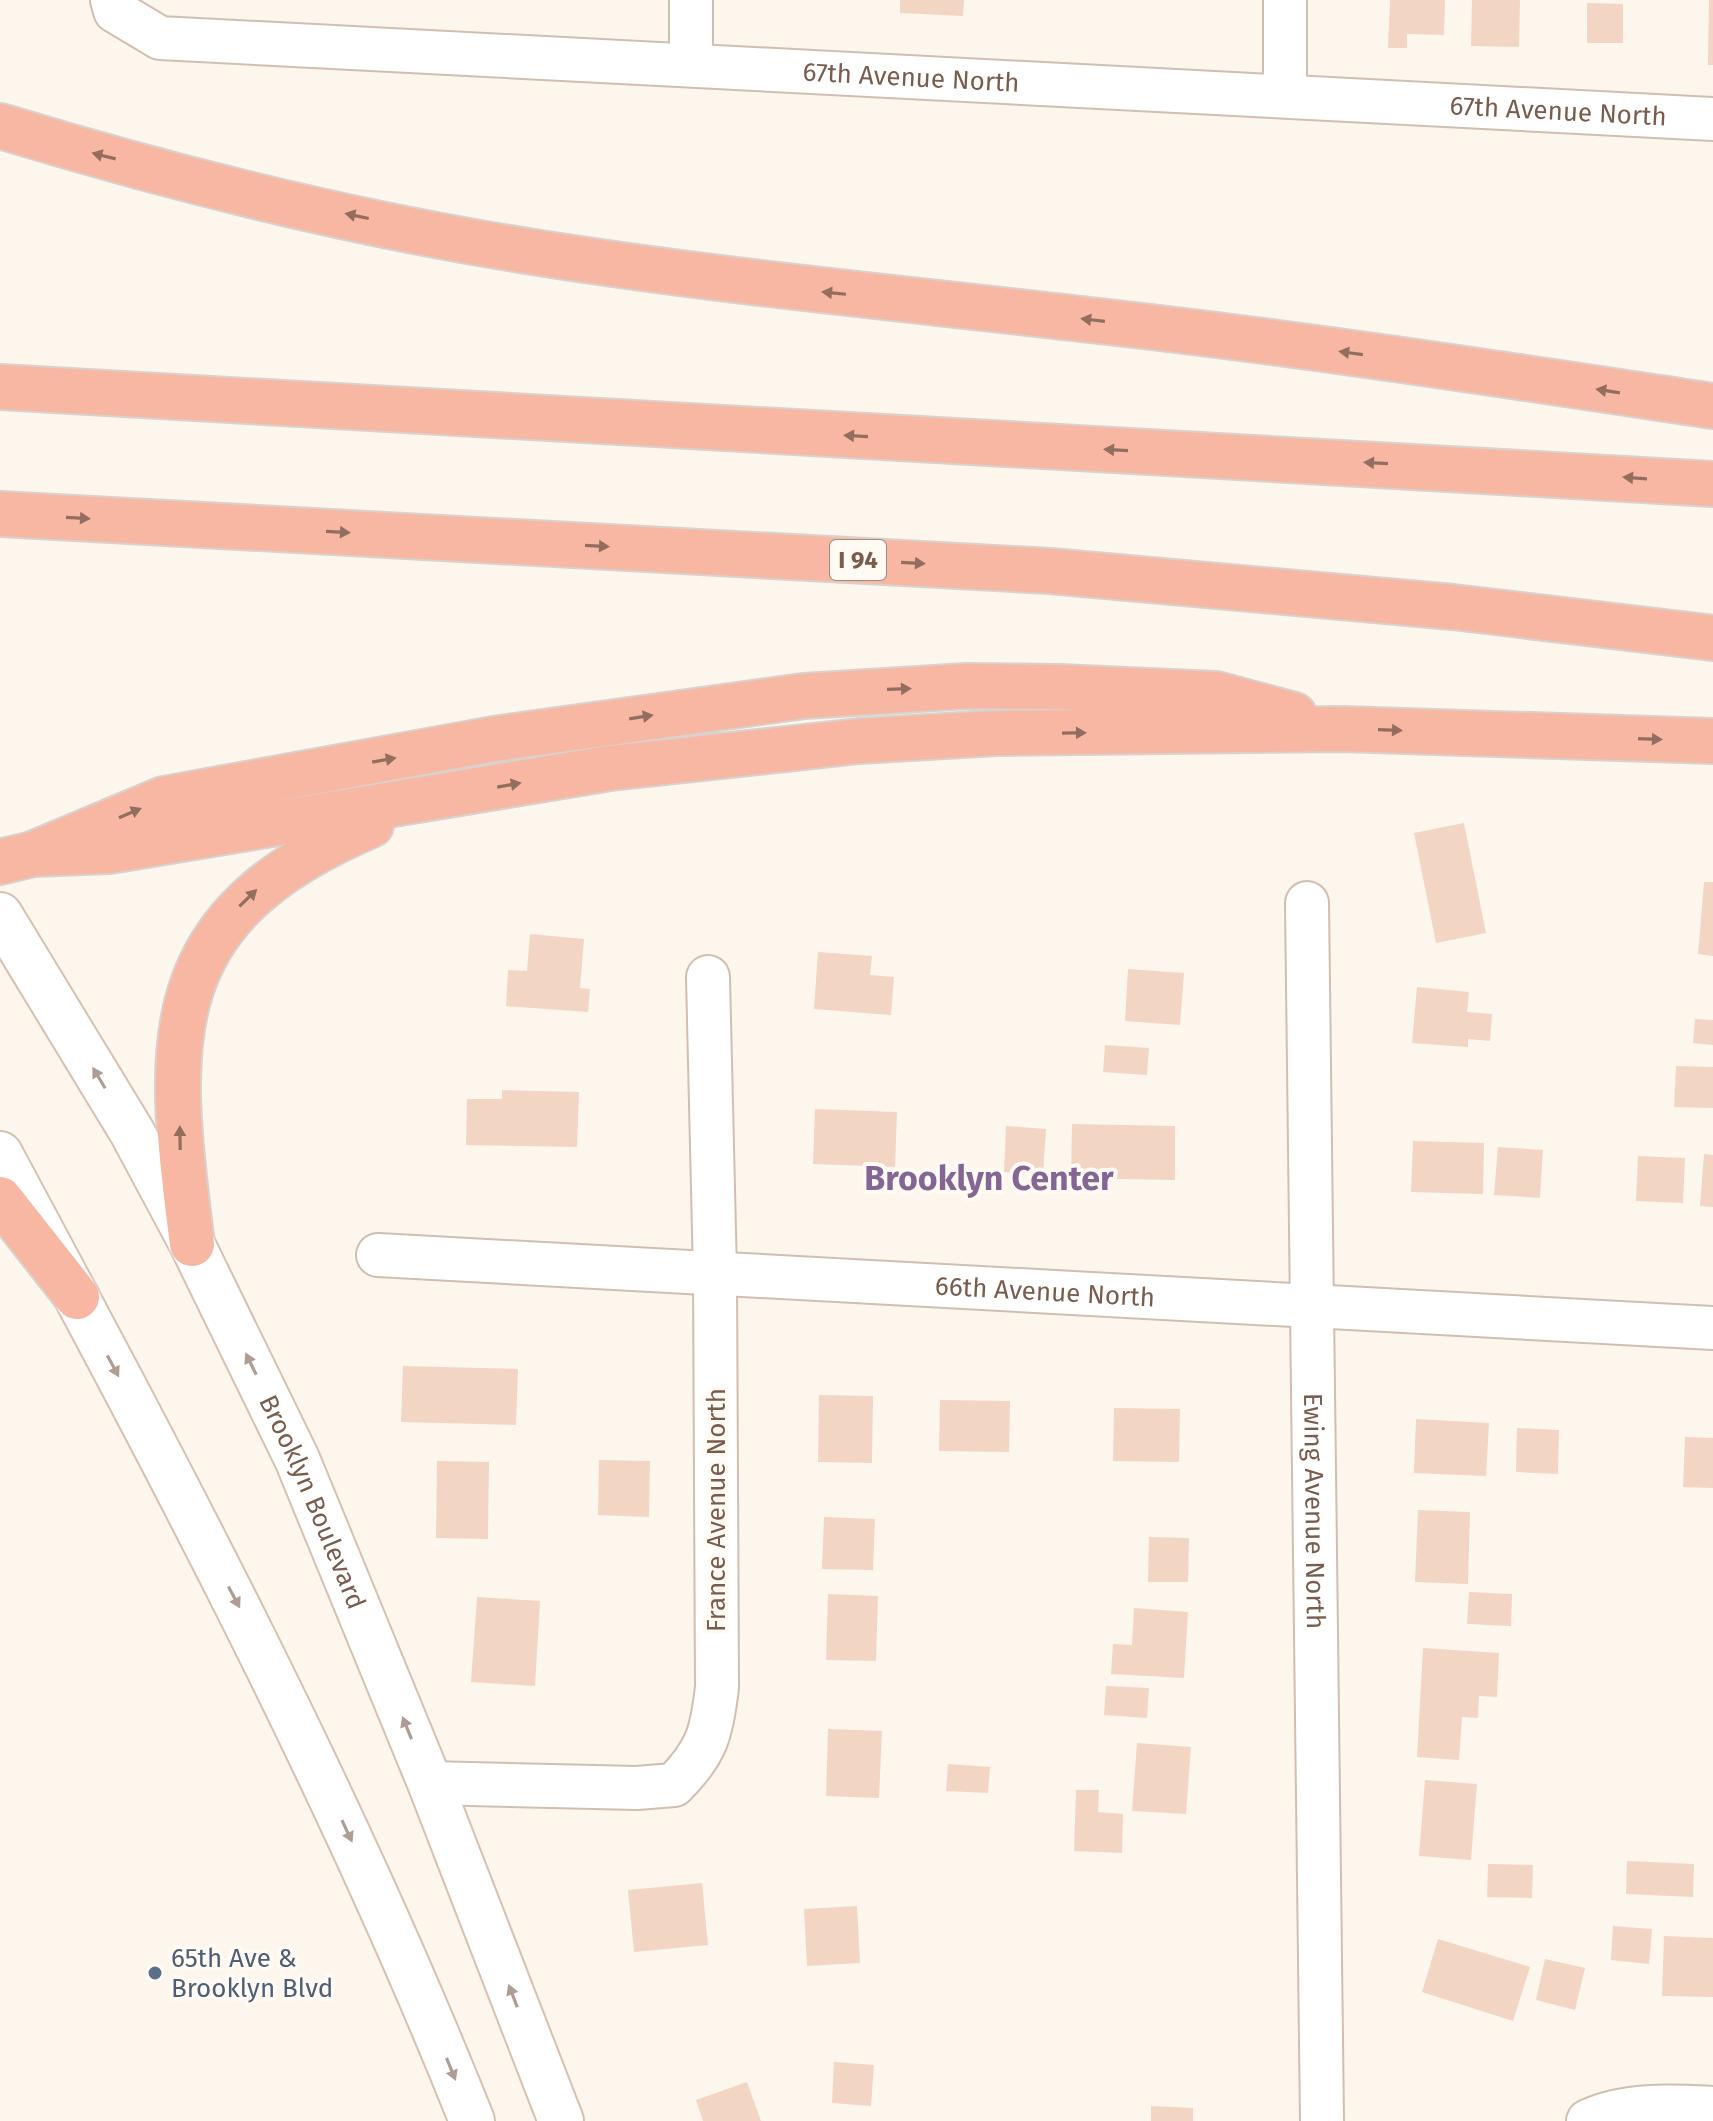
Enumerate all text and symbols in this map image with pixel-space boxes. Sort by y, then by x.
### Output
street label: 67th Avenue North [802,56,1020,98]
street label: 67th Avenue North [1449,90,1667,132]
one-way arrow [91,149,116,161]
one-way arrow [344,209,369,222]
one-way arrow [822,286,847,299]
one-way arrow [1080,313,1105,326]
one-way arrow [1338,346,1363,359]
one-way arrow [1595,384,1620,396]
one-way arrow [843,429,868,442]
one-way arrow [1103,443,1128,456]
one-way arrow [1363,457,1388,470]
one-way arrow [1622,471,1647,484]
one-way arrow [66,512,91,525]
one-way arrow [325,526,350,539]
one-way arrow [585,540,610,553]
road number: I 94 [830,540,886,580]
one-way arrow [901,557,926,570]
one-way arrow [887,683,912,696]
one-way arrow [628,710,653,723]
one-way arrow [1378,724,1403,737]
one-way arrow [1062,727,1087,739]
one-way arrow [1638,733,1663,746]
one-way arrow [372,753,397,765]
one-way arrow [497,779,522,791]
one-way arrow [118,806,142,819]
one-way arrow [238,889,257,908]
one-way arrow [92,1067,106,1089]
one-way arrow [173,1125,186,1150]
district label: Brooklyn Center [864,1158,1114,1199]
street label: 66th Avenue North [934,1270,1156,1313]
one-way arrow [244,1352,257,1375]
one-way arrow [107,1355,120,1378]
street label: France Avenue North [701,1388,732,1632]
street label: Brooklyn Boulevard [253,1390,372,1614]
street label: Ewing Avenue North [1298,1393,1331,1629]
one-way arrow [228,1585,241,1608]
one-way arrow [401,1716,414,1740]
one-way arrow [340,1819,354,1843]
place label: 65th Ave & Brooklyn Blvd [171,1943,333,2004]
marker: 65th Ave & Brooklyn Blvd [146,1964,164,1982]
one-way arrow [506,1984,519,2008]
one-way arrow [445,2057,458,2081]

